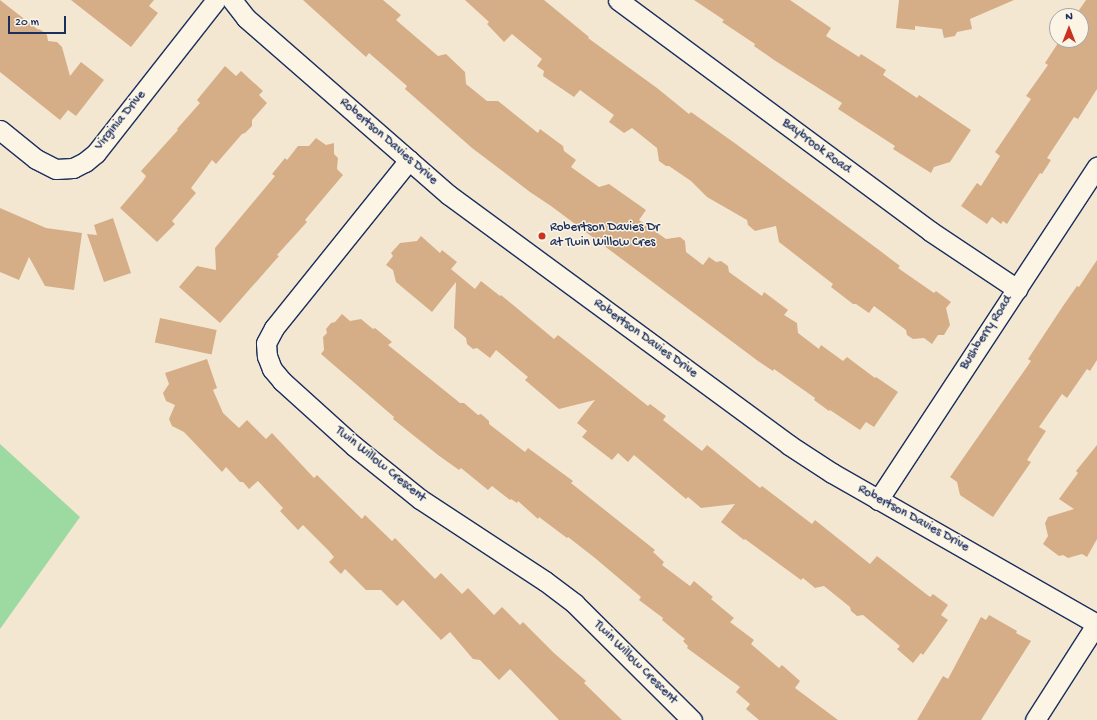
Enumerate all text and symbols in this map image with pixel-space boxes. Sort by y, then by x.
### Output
scale bar [10,8,68,34]
north arrow [1049,8,1089,48]
text: N [1065,11,1073,23]
text: 20 m [15,16,39,30]
street label: Virginia Drive [92,88,150,154]
street label: Robertson Davies Drive [336,95,440,189]
street label: Baybrook Road [778,116,854,178]
place label: Robertson Davies Dr at Twin Willow Cres [550,221,660,252]
marker: Robertson Davies Dr at Twin Willow Cres [537,231,547,241]
street label: Bushberry Road [957,293,1017,373]
street label: Robertson Davies Drive [590,296,700,382]
street label: Twin Willow Crescent [331,424,429,506]
street label: Robertson Davies Drive [855,482,971,556]
street label: Twin Willow Crescent [590,618,680,708]

